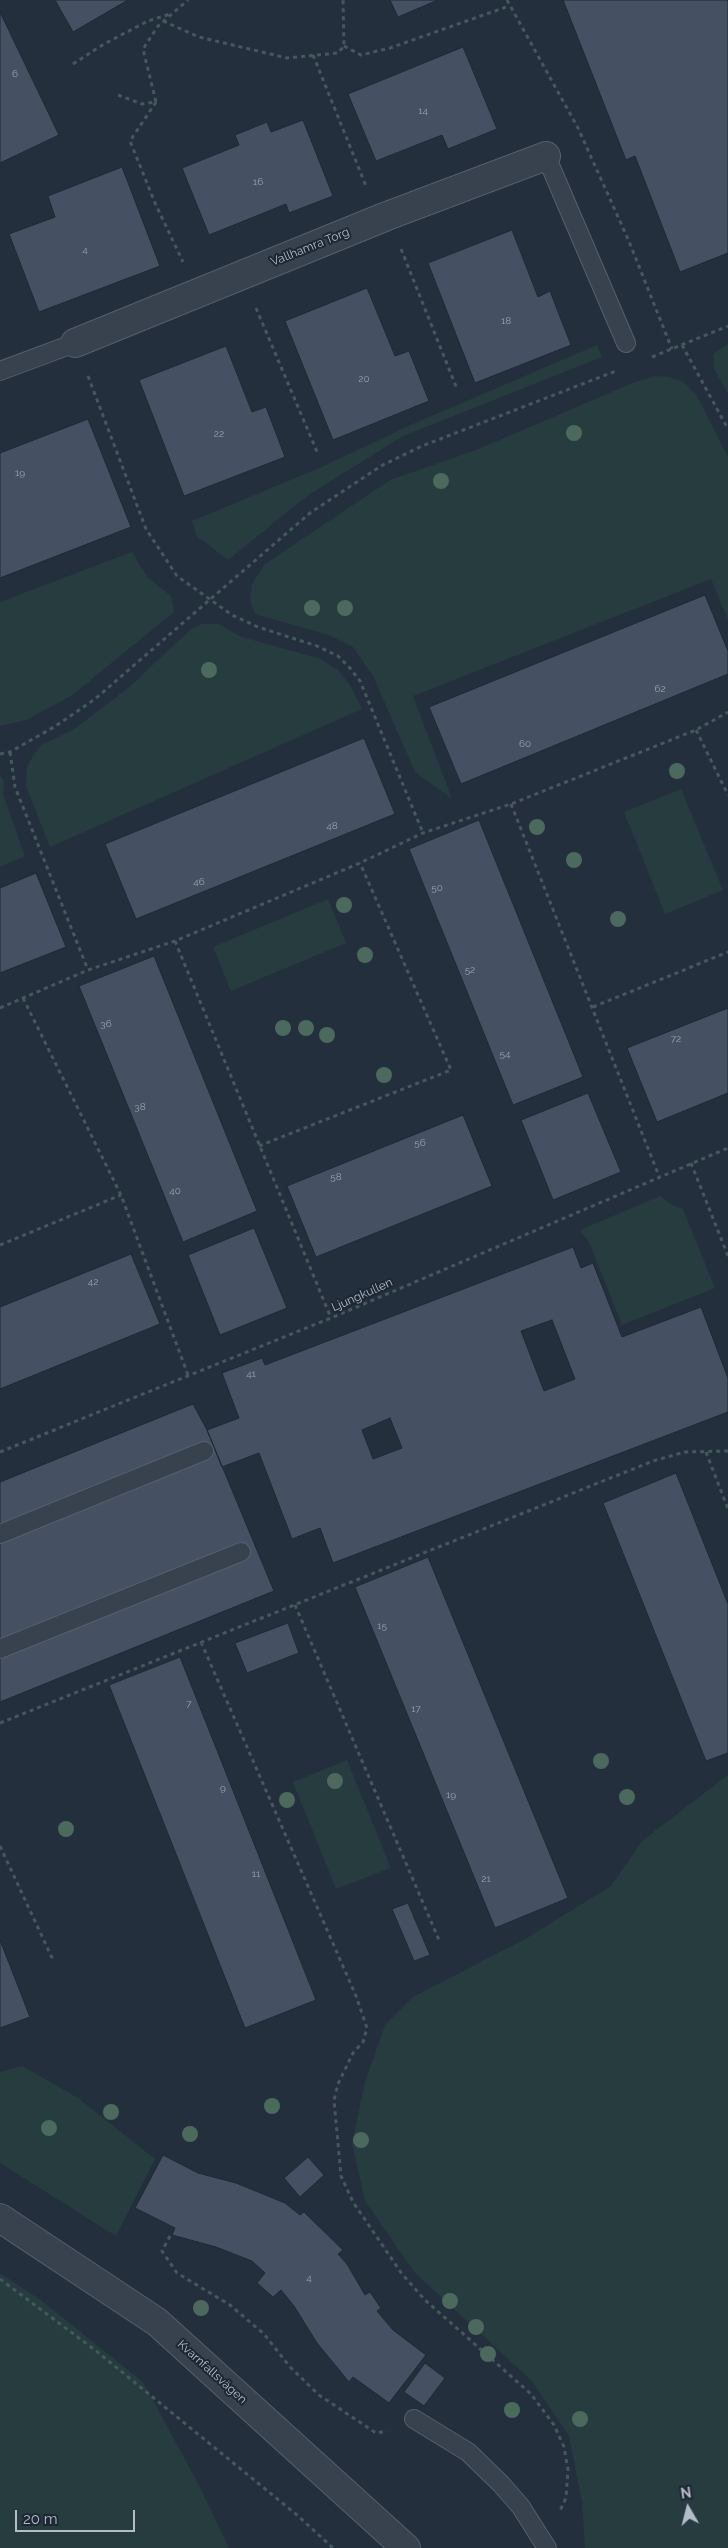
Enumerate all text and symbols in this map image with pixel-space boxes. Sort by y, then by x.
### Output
house number: 6 [12,68,18,80]
house number: 14 [418,105,428,117]
house number: 16 [253,176,263,188]
street label: Vallhamra Torg [269,225,351,269]
house number: 4 [82,244,88,256]
house number: 18 [501,315,511,327]
house number: 20 [358,373,370,385]
house number: 22 [214,428,224,440]
house number: 19 [15,467,25,479]
house number: 62 [654,683,666,695]
house number: 60 [519,738,531,750]
house number: 48 [326,820,338,832]
house number: 46 [193,876,205,888]
house number: 50 [431,882,443,894]
house number: 52 [465,964,475,976]
house number: 36 [100,1018,112,1030]
house number: 72 [671,1033,681,1045]
house number: 54 [500,1048,510,1060]
house number: 38 [134,1101,146,1113]
house number: 56 [414,1137,426,1149]
house number: 58 [330,1171,342,1183]
house number: 40 [169,1185,181,1197]
street label: Ljungkullen [329,1275,395,1315]
house number: 42 [88,1276,98,1288]
house number: 41 [246,1368,256,1380]
house number: 15 [377,1620,387,1632]
house number: 7 [186,1698,192,1710]
house number: 17 [411,1703,421,1715]
house number: 9 [220,1782,226,1794]
house number: 19 [446,1789,456,1801]
house number: 11 [252,1868,260,1880]
house number: 21 [481,1873,491,1885]
house number: 4 [306,2272,312,2284]
street label: Kvarnfallsvägen [174,2337,250,2407]
north arrow [663,2483,713,2533]
text: N [680,2484,692,2502]
scale bar [18,2500,138,2532]
text: 20 m [23,2510,58,2528]

